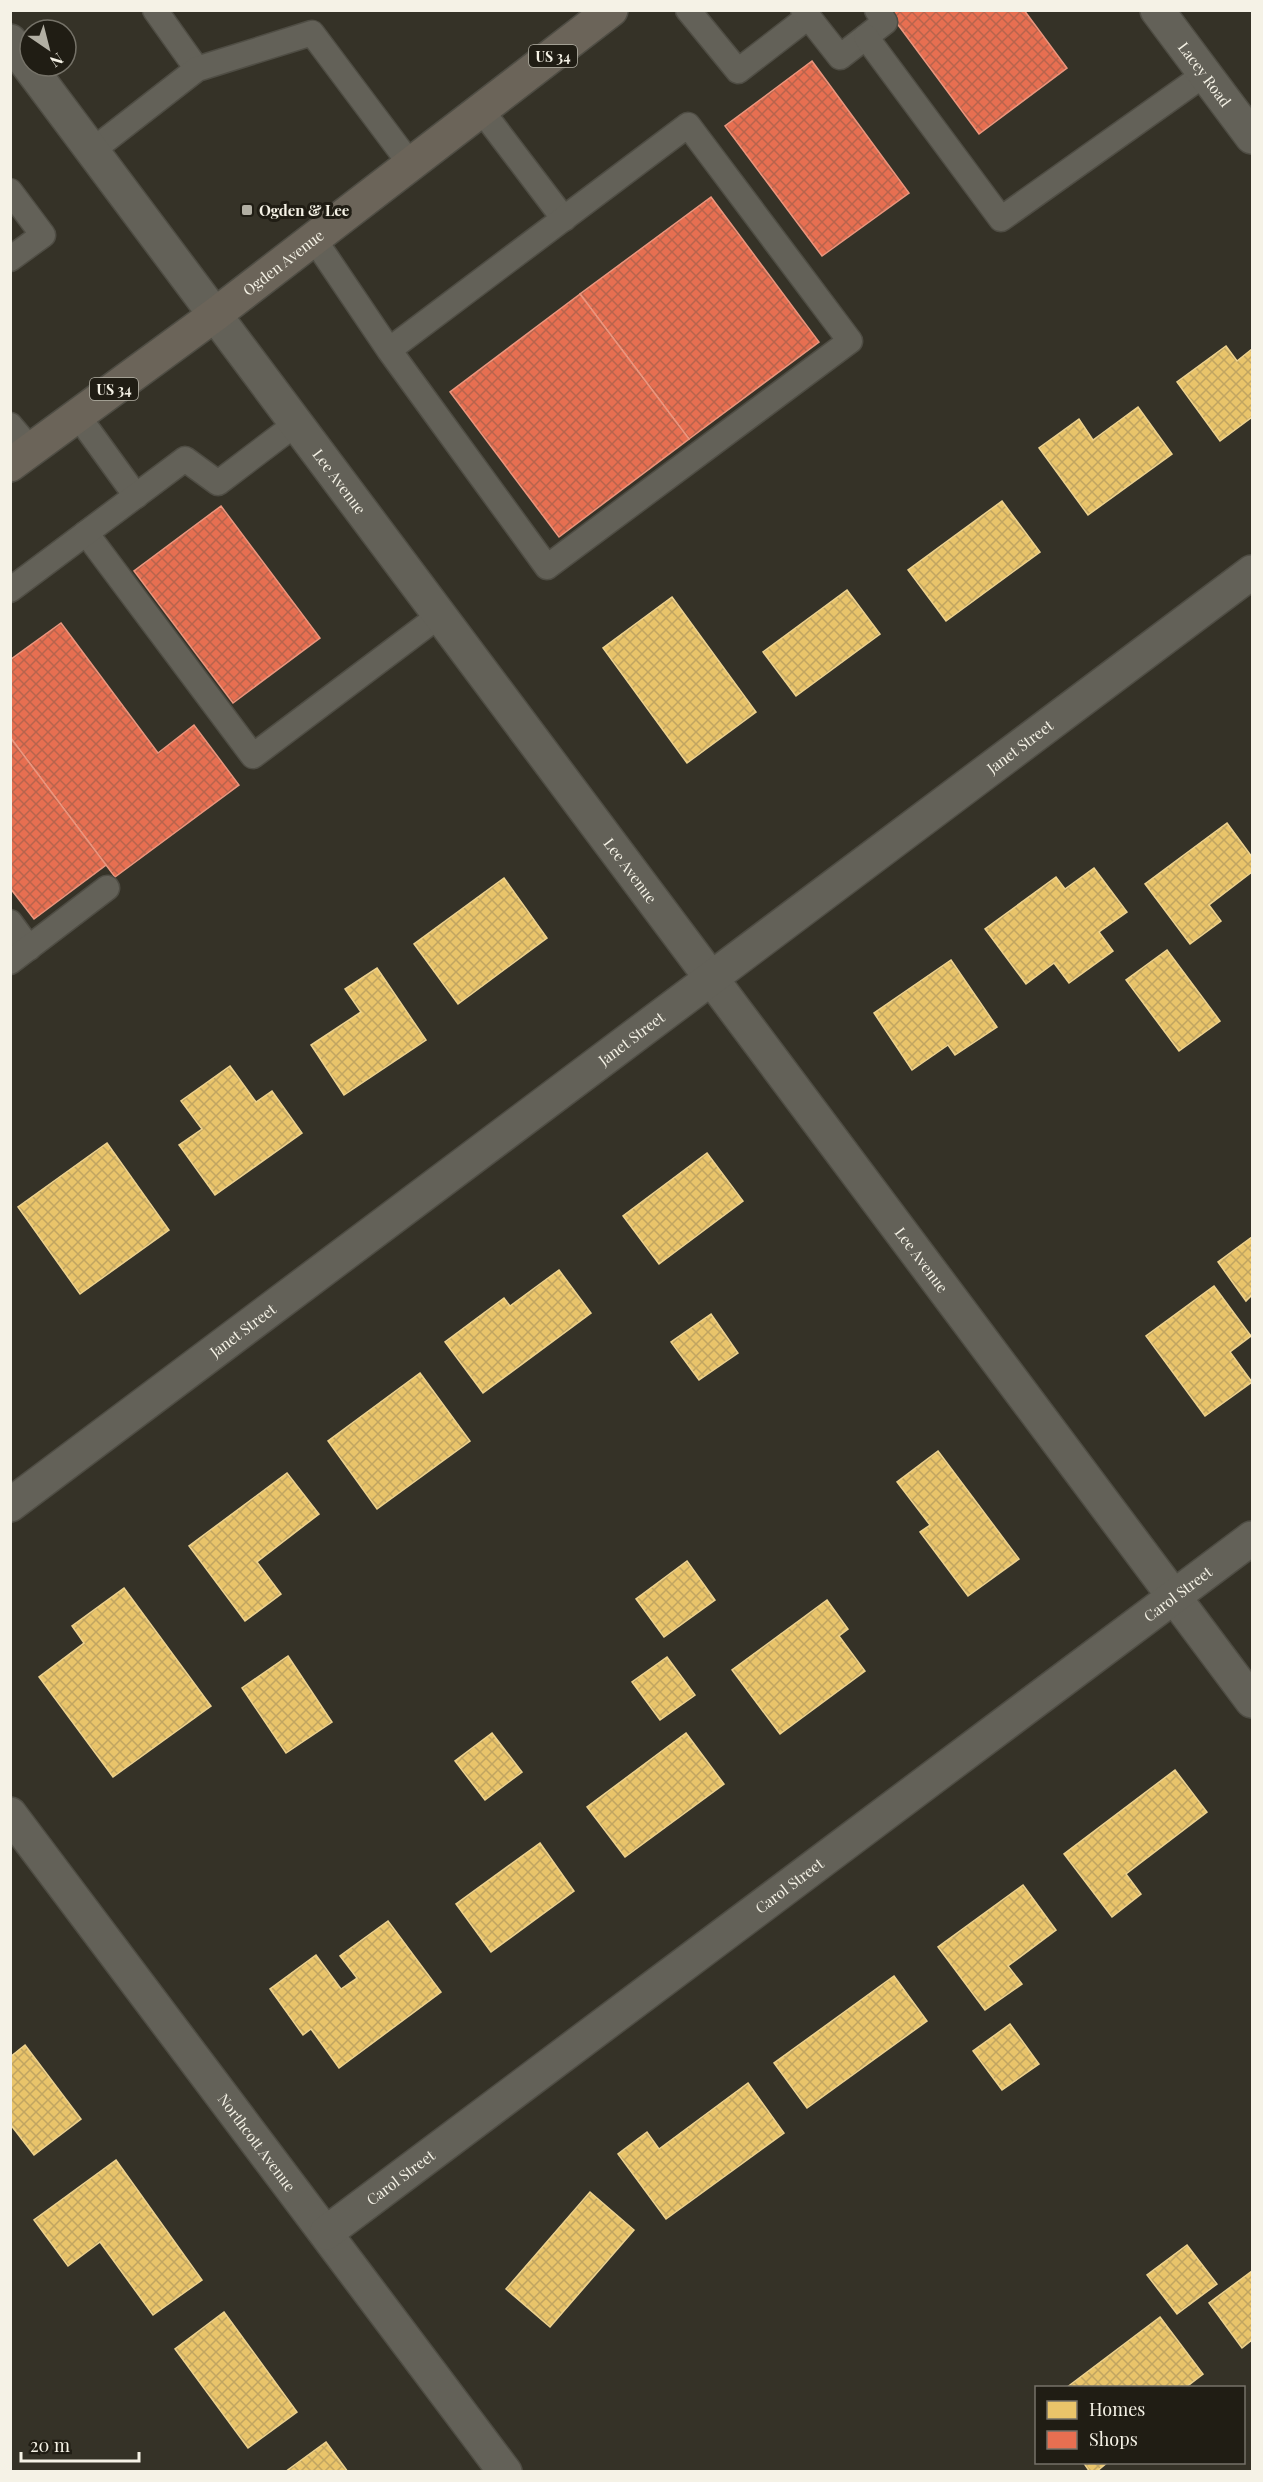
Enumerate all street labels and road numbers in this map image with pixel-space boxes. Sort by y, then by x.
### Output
street label: Lacey Road [1174,38,1236,111]
road number: US 34 [529,45,577,67]
street label: Ogden Avenue [239,225,328,300]
road number: US 34 [90,378,138,400]
street label: Lee Avenue [308,445,370,518]
street label: Janet Street [982,715,1057,778]
street label: Lee Avenue [600,834,662,907]
street label: Janet Street [593,1007,669,1070]
street label: Lee Avenue [891,1223,953,1296]
street label: Janet Street [205,1298,280,1362]
street label: Carol Street [1140,1561,1217,1626]
street label: Carol Street [751,1853,828,1918]
street label: Northcott Avenue [214,2089,300,2195]
street label: Carol Street [362,2145,439,2209]

